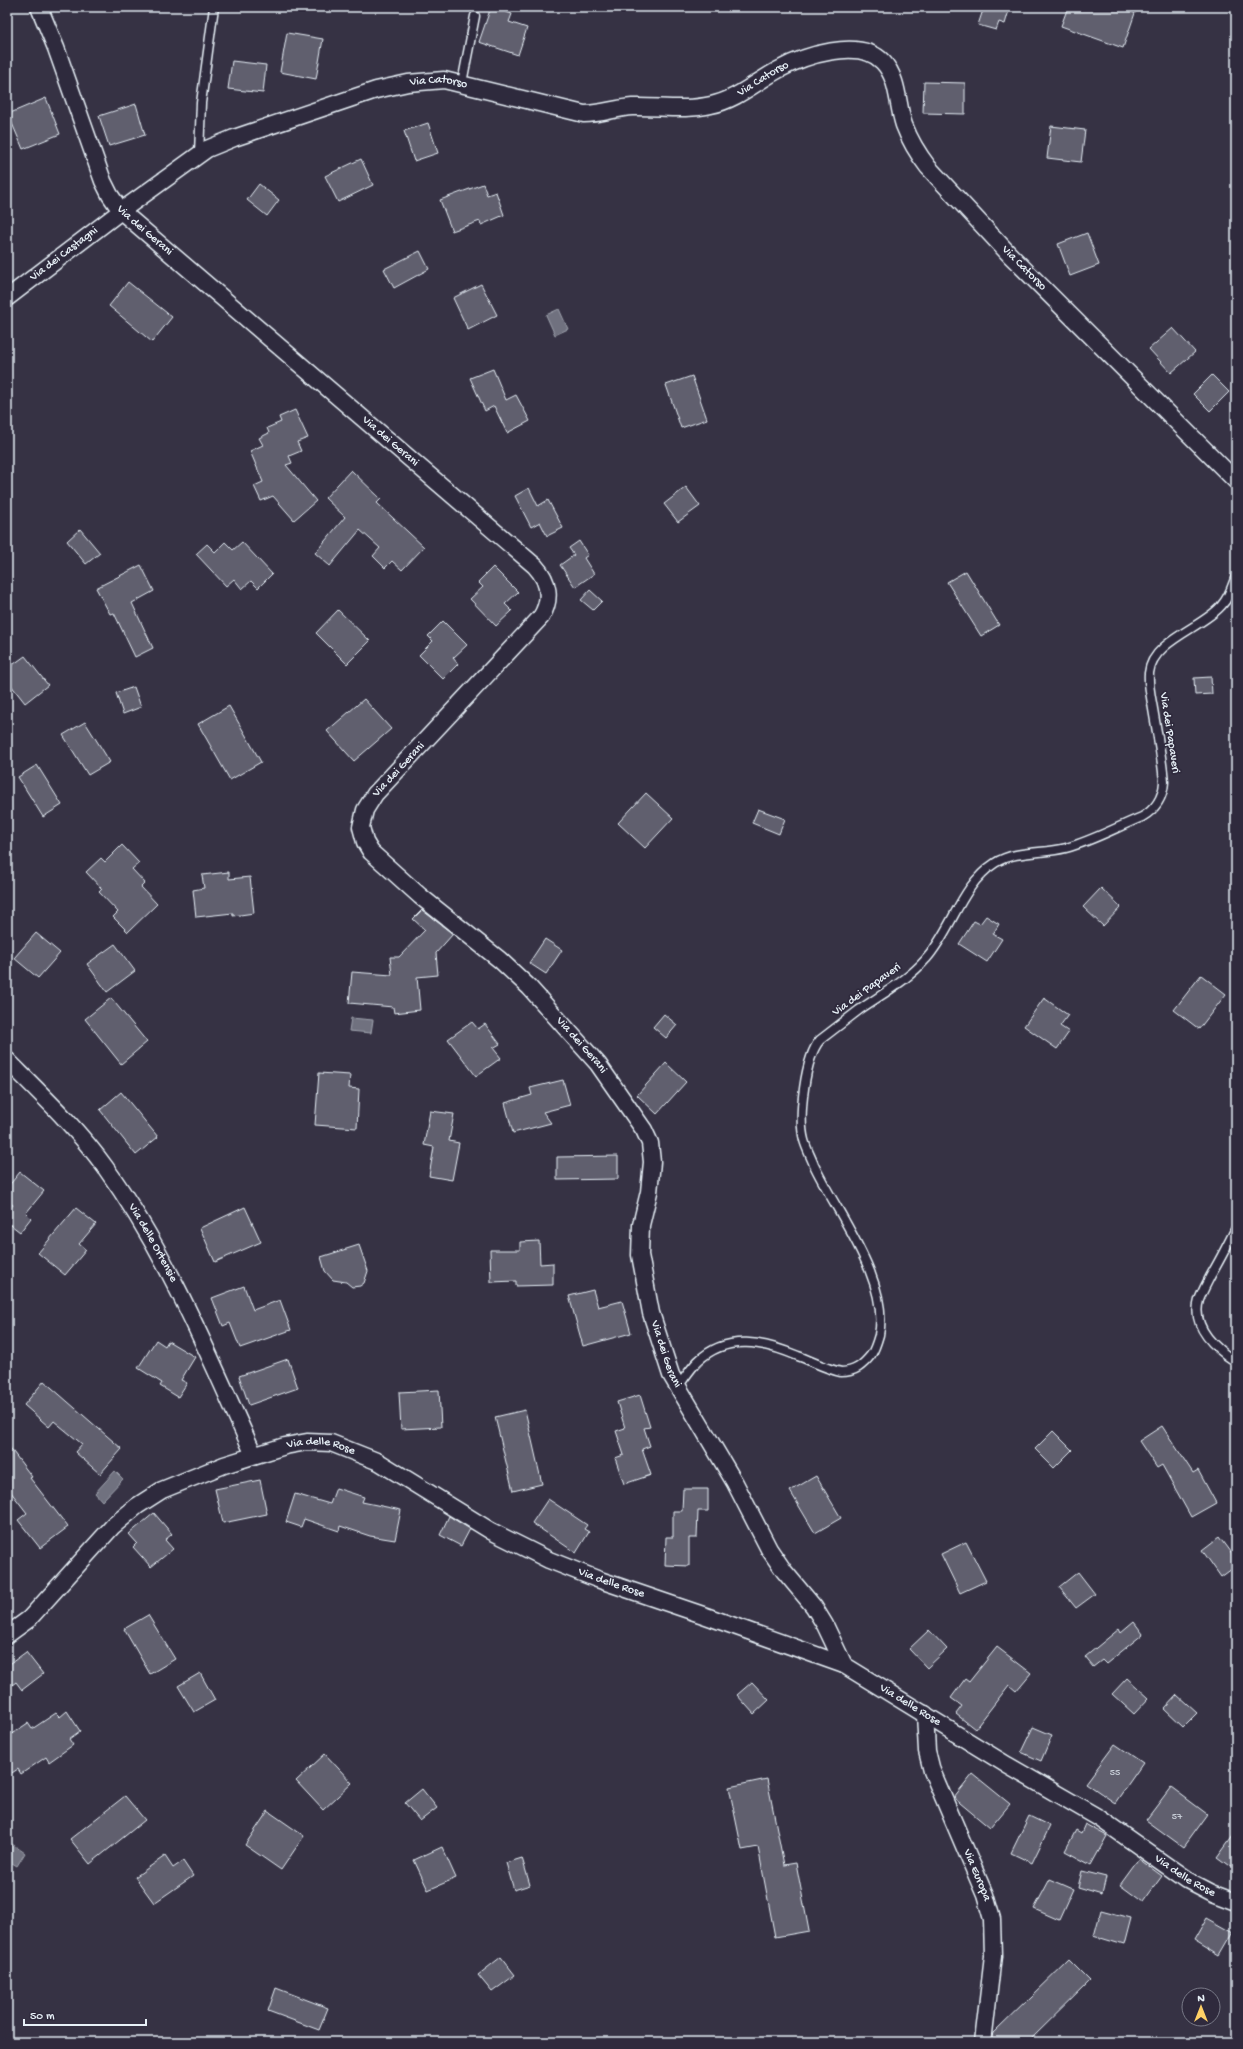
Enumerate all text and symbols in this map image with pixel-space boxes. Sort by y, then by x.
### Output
street label: Via Catorso [734,58,791,101]
street label: Via Catorso [408,72,469,92]
street label: Via dei Gerani [112,202,176,259]
street label: Via dei Castagni [27,224,101,285]
street label: Via Catorso [997,242,1049,294]
street label: Via dei Gerani [358,413,422,470]
street label: Via dei Papaveri [1156,691,1182,775]
street label: Via dei Gerani [369,739,428,801]
street label: Via dei Papaveri [829,960,904,1020]
street label: Via dei Gerani [552,1014,610,1077]
street label: Via delle Ortensie [124,1200,180,1285]
street label: Via dei Gerani [647,1318,684,1391]
street label: Via delle Rose [285,1435,358,1459]
street label: Via delle Rose [575,1565,647,1602]
street label: Via delle Rose [876,1681,944,1730]
house number: 55 [1110,1767,1120,1779]
house number: 57 [1172,1811,1183,1823]
street label: Via Europa [959,1846,993,1903]
street label: Via delle Rose [1151,1851,1218,1901]
north arrow [1181,1987,1221,2027]
text: N [1197,1993,1205,2005]
scale bar [24,2001,146,2027]
text: 50 m [30,2010,55,2024]

